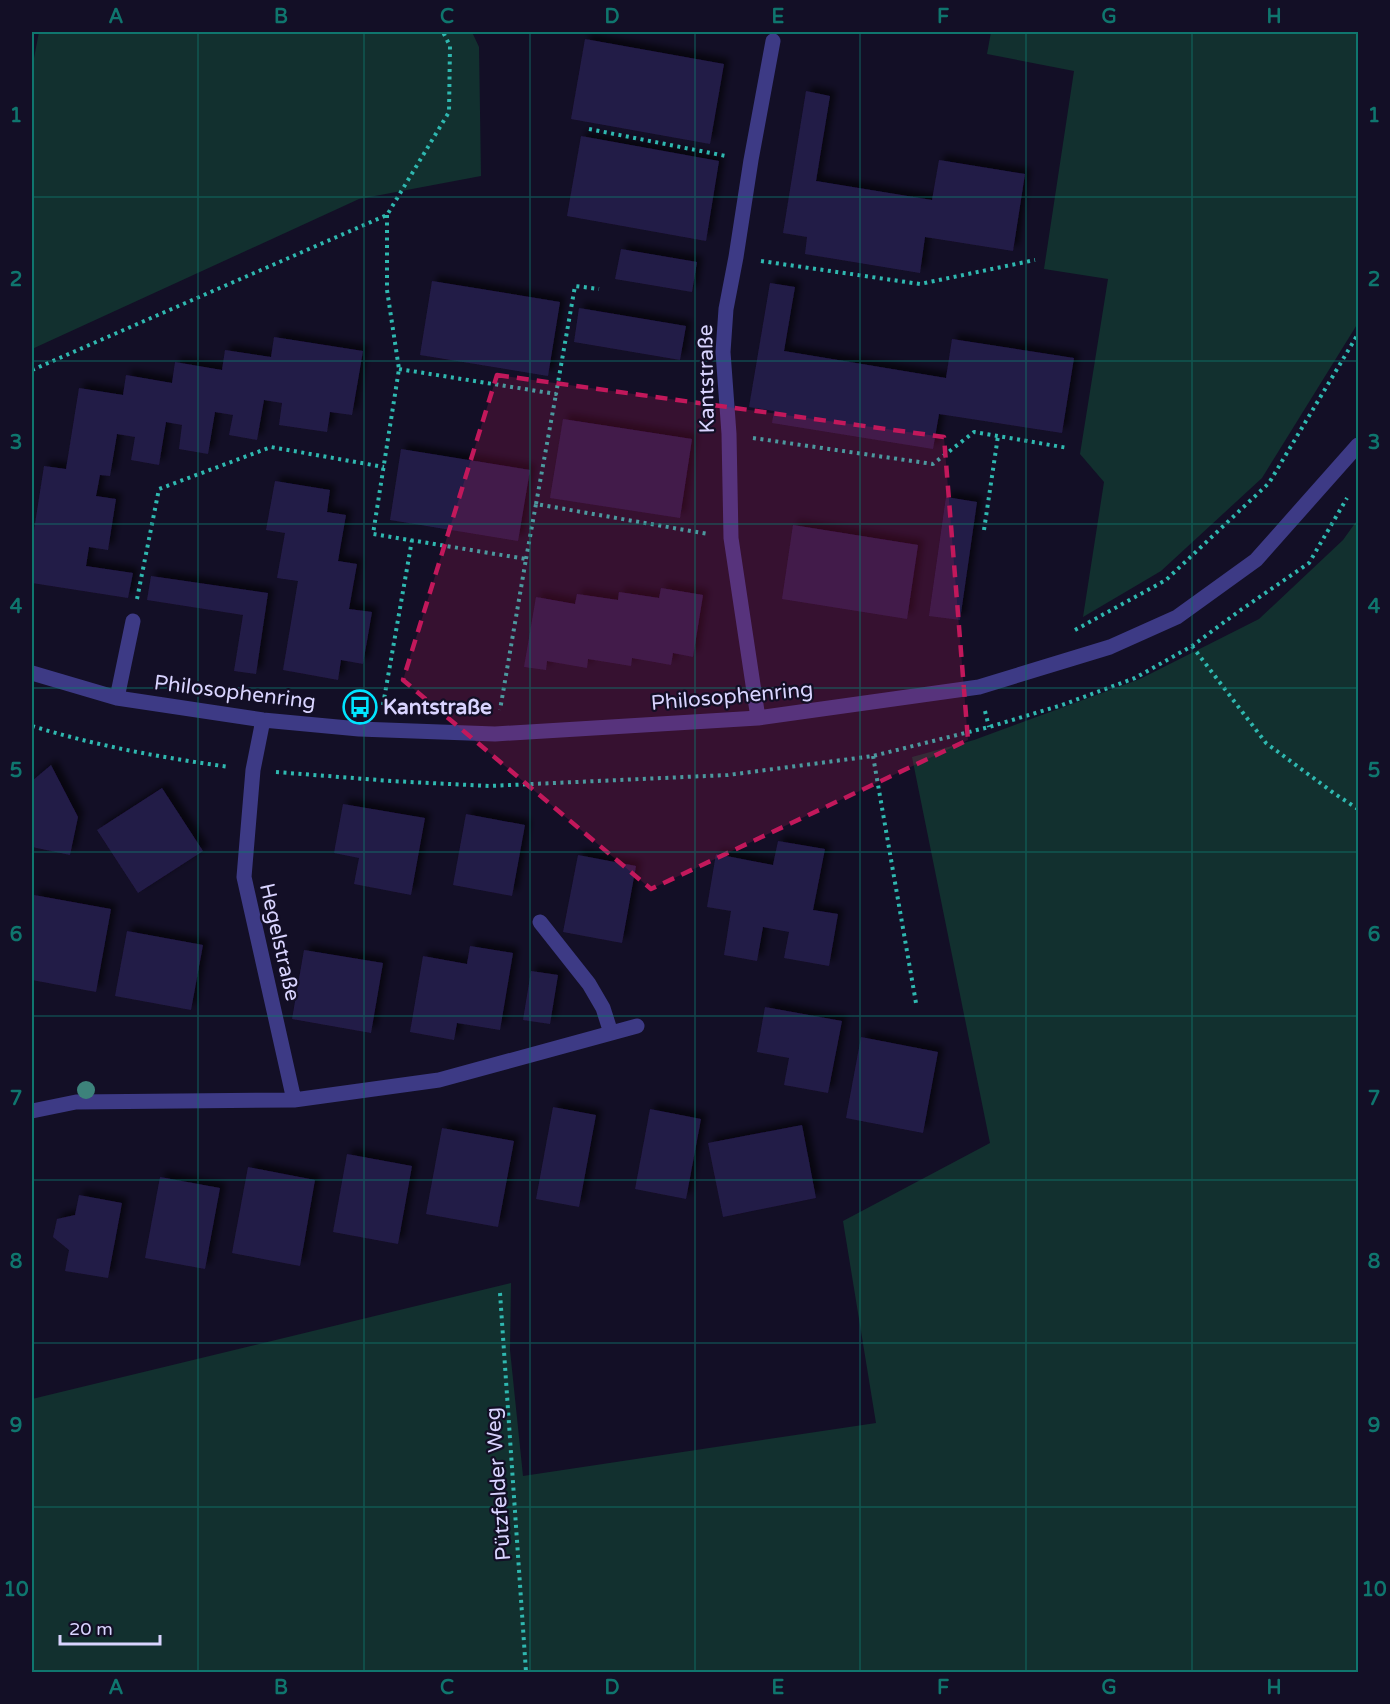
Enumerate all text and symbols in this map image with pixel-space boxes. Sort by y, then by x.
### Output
text: A [109,5,124,29]
text: B [274,5,288,29]
text: C [440,5,454,29]
text: D [604,5,620,29]
text: E [772,5,785,29]
text: F [937,5,949,29]
text: G [1101,5,1117,29]
text: H [1266,5,1282,29]
text: 1 [10,104,22,128]
text: 1 [1368,104,1380,128]
text: 2 [10,268,22,292]
text: 2 [1368,268,1380,292]
street label: Kantstraße [693,324,720,434]
text: 3 [10,431,22,455]
text: 3 [1368,431,1380,455]
text: 4 [10,595,23,619]
text: 4 [1368,595,1381,619]
street label: Philosophenring [153,670,317,715]
street label: Philosophenring [650,677,814,716]
bus stop icon: Kantstraße [342,689,378,725]
place label: Kantstraße [383,695,492,720]
text: 5 [10,759,22,783]
text: 5 [1368,759,1380,783]
street label: Hegelstraße [254,881,305,1004]
text: 6 [10,923,22,947]
text: 6 [1368,923,1380,947]
text: 7 [10,1087,22,1111]
text: 7 [1368,1087,1380,1111]
text: 8 [10,1250,22,1274]
text: 8 [1368,1250,1380,1274]
street label: Pützfelder Weg [481,1406,516,1562]
text: 9 [10,1414,22,1438]
text: 9 [1368,1414,1380,1438]
text: 10 [3,1578,29,1602]
text: 10 [1361,1578,1387,1602]
scale bar [60,1608,160,1646]
text: 20 m [69,1618,113,1640]
text: A [109,1676,124,1700]
text: B [274,1676,288,1700]
text: C [440,1676,454,1700]
text: D [604,1676,620,1700]
text: E [772,1676,785,1700]
text: F [937,1676,949,1700]
text: G [1101,1676,1117,1700]
text: H [1266,1676,1282,1700]

